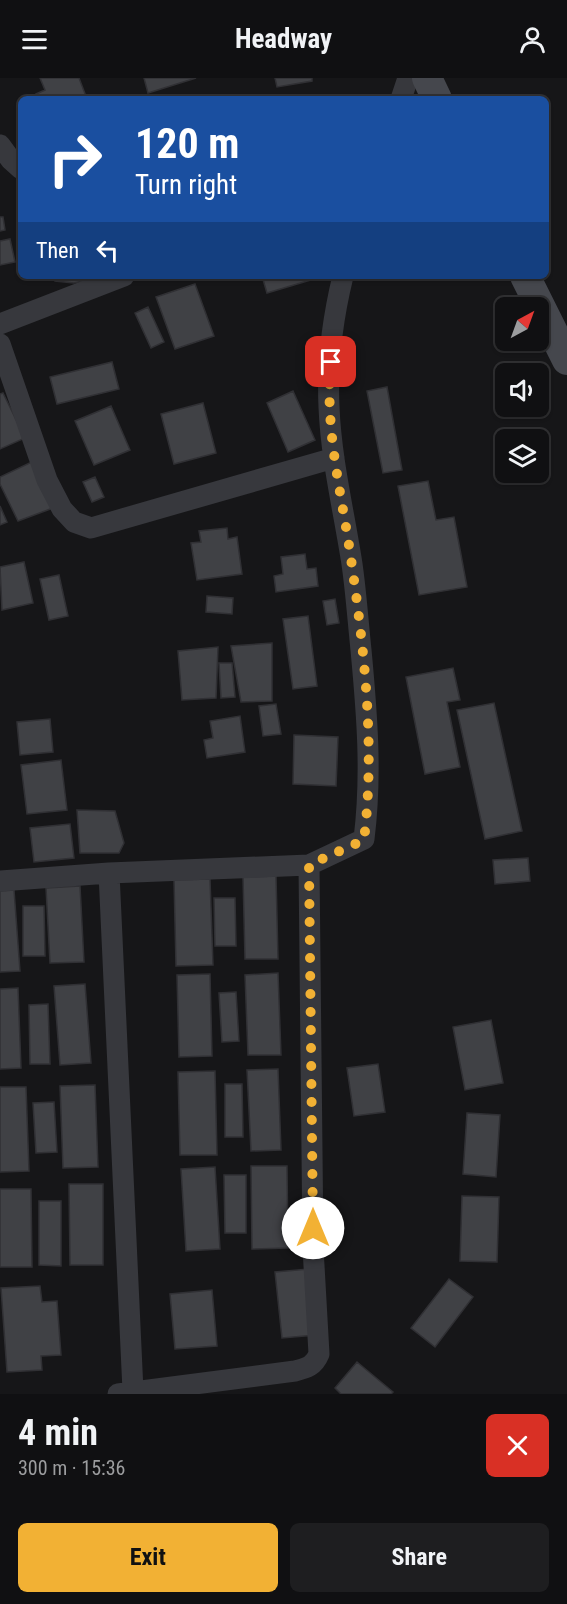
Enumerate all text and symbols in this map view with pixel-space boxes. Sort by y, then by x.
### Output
icon: menu [18,23,51,56]
text: Headway [235,23,332,55]
icon: person [516,23,549,56]
text: 120 m [135,119,240,168]
icon: right [36,120,114,198]
text: Turn right [135,169,237,201]
icon: left [91,234,124,267]
text: Then [36,238,79,263]
north arrow [495,297,549,351]
map controls [495,297,549,483]
pin [305,336,356,387]
icon: arrive [314,345,347,378]
button: sound [495,363,549,417]
button: layers [495,429,549,483]
position arrow [281,1196,345,1260]
text: 4 min [18,1412,98,1454]
button: close [486,1414,549,1477]
text: 300 m · 15:36 [18,1456,125,1480]
button: Exit [18,1523,278,1592]
button: Share [290,1523,549,1592]

